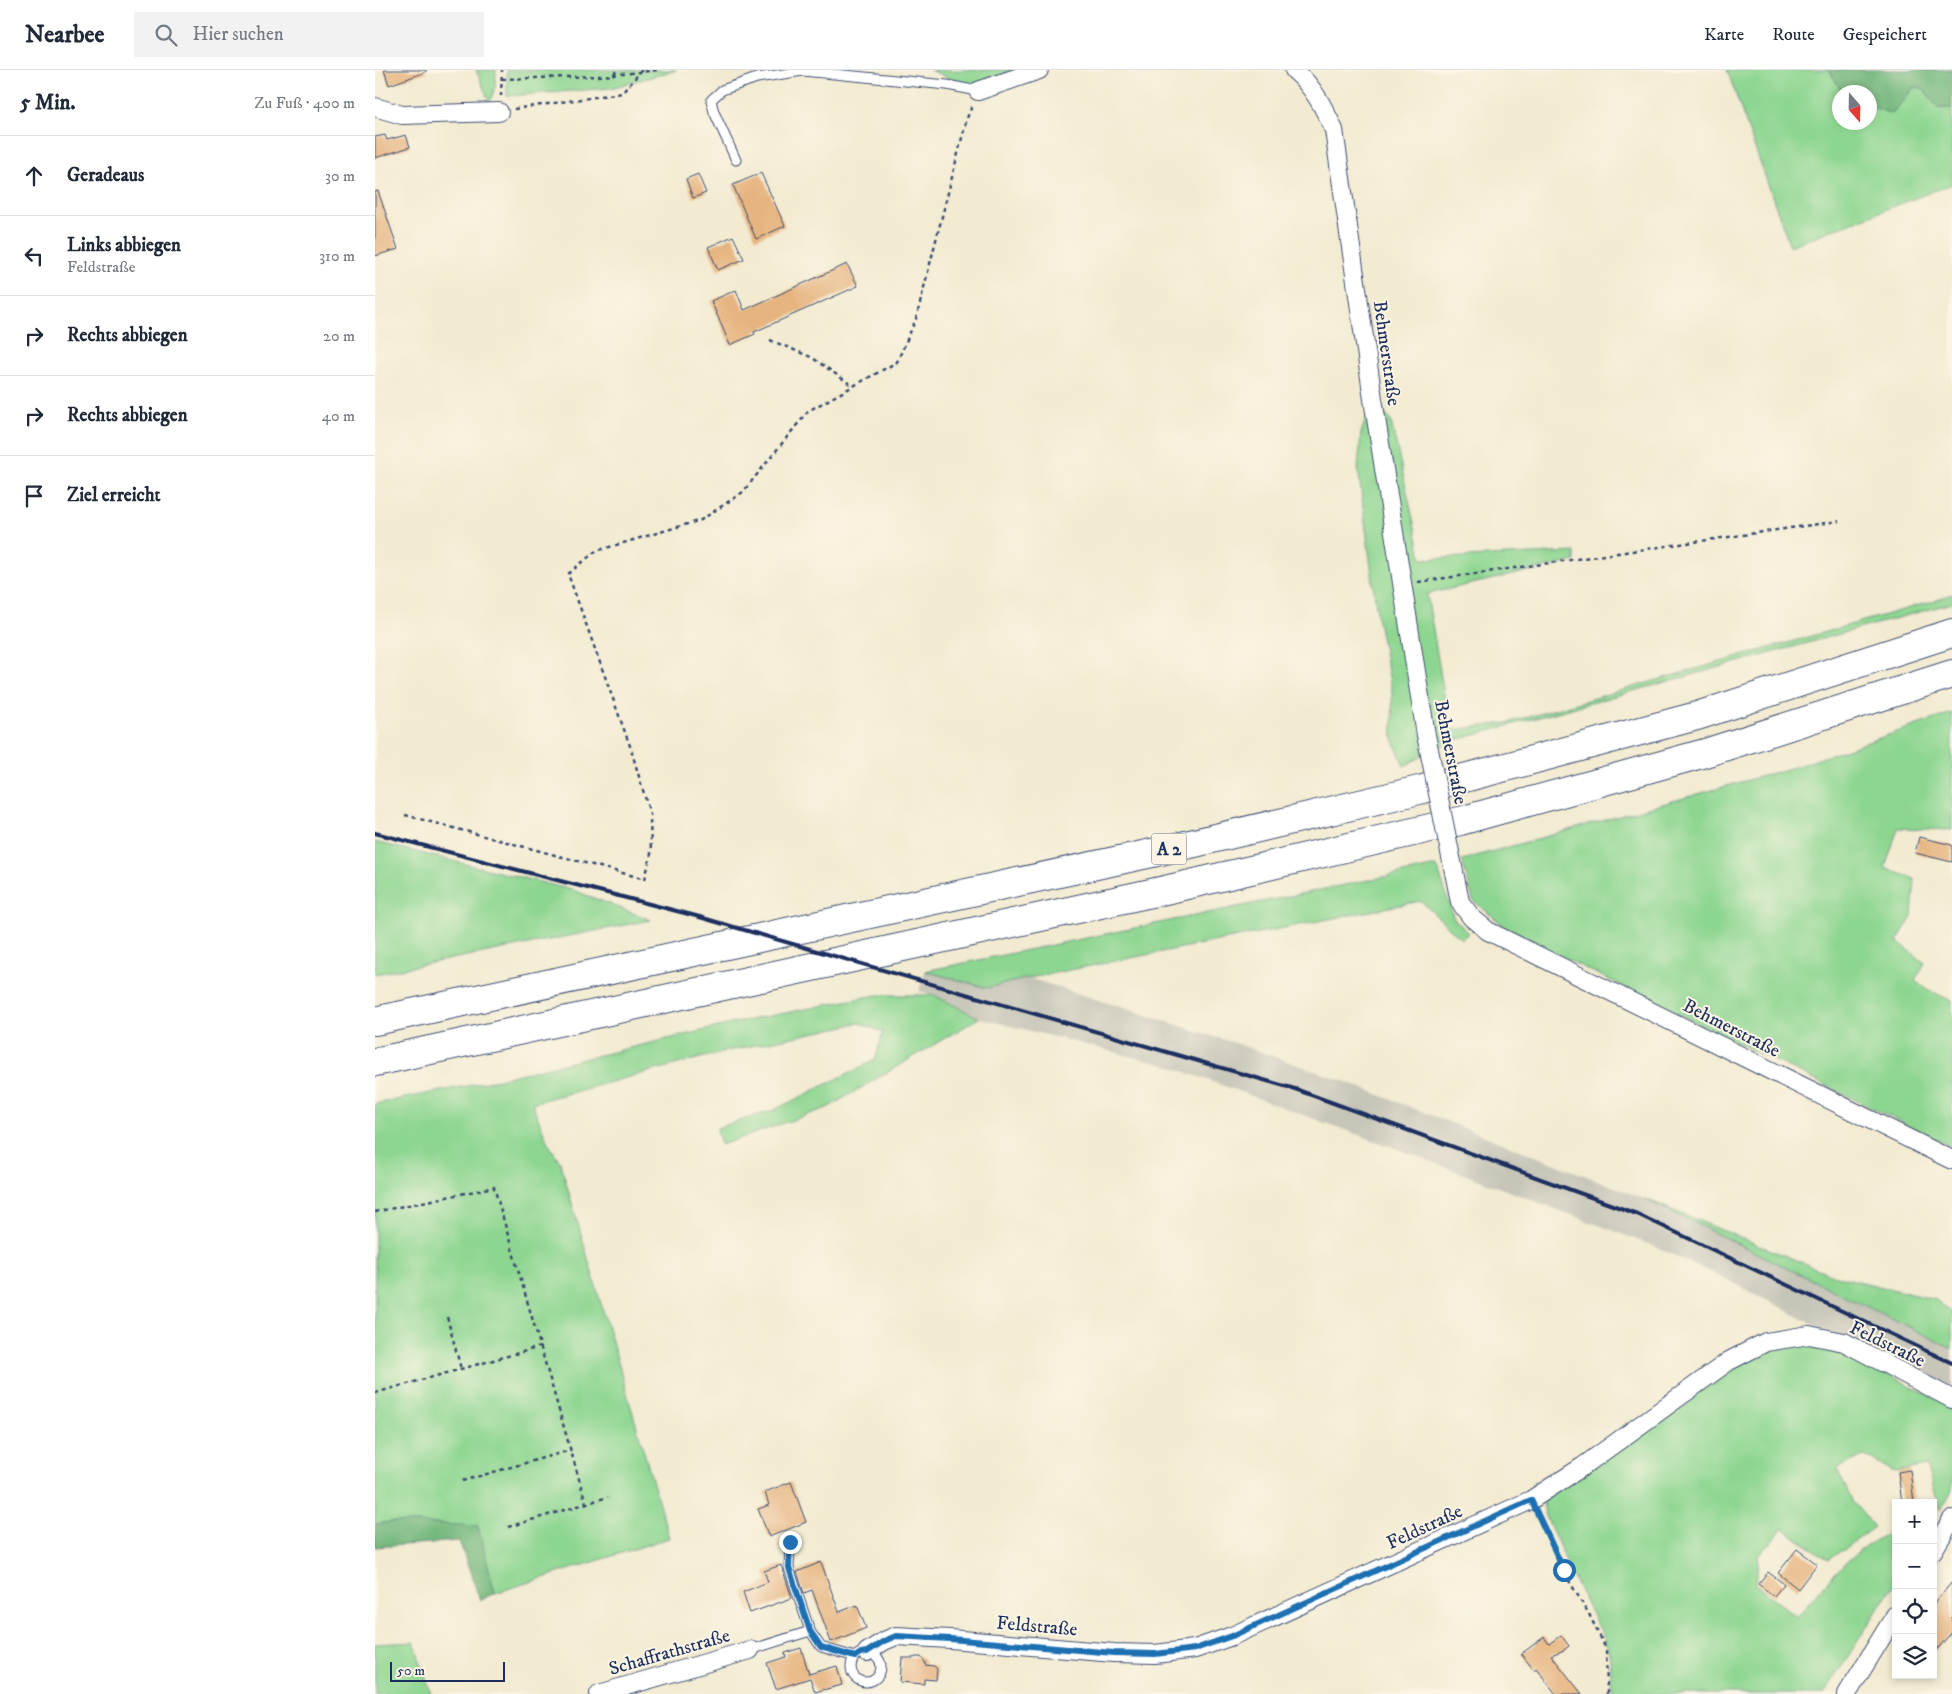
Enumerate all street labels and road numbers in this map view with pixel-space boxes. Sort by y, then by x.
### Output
street label: Behmerstraße [1368,299,1405,407]
street label: Behmerstraße [1429,698,1472,807]
road number: A 2 [1151,834,1187,864]
street label: Behmerstraße [1679,994,1784,1063]
street label: Feldstraße [1846,1316,1929,1373]
street label: Feldstraße [1383,1500,1466,1555]
street label: Feldstraße [995,1612,1078,1641]
street label: Schaffrathstraße [606,1624,733,1681]

